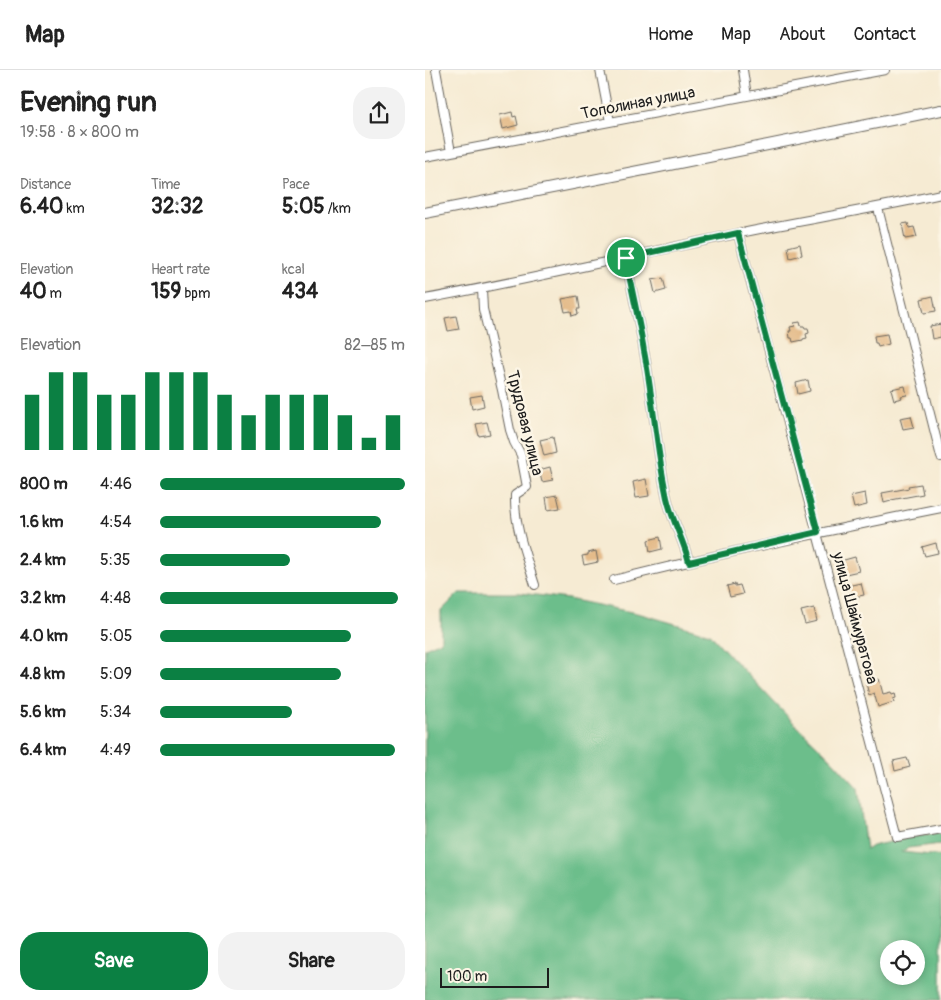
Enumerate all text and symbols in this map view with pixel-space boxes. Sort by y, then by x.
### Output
text: Map [25,20,65,49]
text: Home [648,23,693,46]
text: Map [721,23,751,46]
text: About [779,23,825,46]
text: Contact [853,23,916,46]
street label: Тополиная улица [579,82,697,124]
text: Evening run [20,85,157,120]
button: share [353,87,405,139]
text: 19:58 · 8 × 800 m [20,122,139,142]
text: Distance [20,176,71,193]
text: Time [151,176,180,193]
text: Pace [282,176,310,193]
text: 6.40 [20,193,63,220]
text: 32:32 [151,193,204,220]
text: 5:05 [282,193,325,220]
text: km [63,200,85,217]
text: /km [325,200,351,217]
pin [605,237,647,279]
icon: arrive [612,244,640,272]
text: Elevation [20,261,73,278]
text: Heart rate [151,261,210,278]
text: kcal [282,261,305,278]
text: 40 [20,278,47,305]
text: 159 [151,278,181,305]
text: 434 [282,278,318,305]
text: m [47,285,62,302]
text: bpm [181,285,210,302]
text: Elevation [20,335,81,355]
text: 82–85 m [344,335,405,355]
street label: Трудовая улица [502,368,548,478]
text: 800 m [20,474,68,494]
text: 4:46 [100,474,132,494]
text: 1.6 km [20,512,63,532]
text: 4:54 [100,512,132,532]
street label: улица Шаймуратова [828,549,882,686]
text: 2.4 km [20,550,66,570]
text: 5:35 [100,550,131,570]
text: 3.2 km [20,588,66,608]
text: 4:48 [100,588,131,608]
text: 4.0 km [20,626,68,646]
text: 5:05 [100,626,133,646]
text: 4.8 km [20,664,65,684]
text: 5:09 [100,664,132,684]
text: 5.6 km [20,702,66,722]
text: 5:34 [100,702,131,722]
text: 6.4 km [20,740,66,760]
text: 4:49 [100,740,131,760]
button: Save [20,932,208,990]
button: Share [218,932,405,990]
map controls [880,940,925,985]
button: locate [880,940,925,985]
scale bar [440,965,549,988]
text: 100 m [447,968,487,985]

